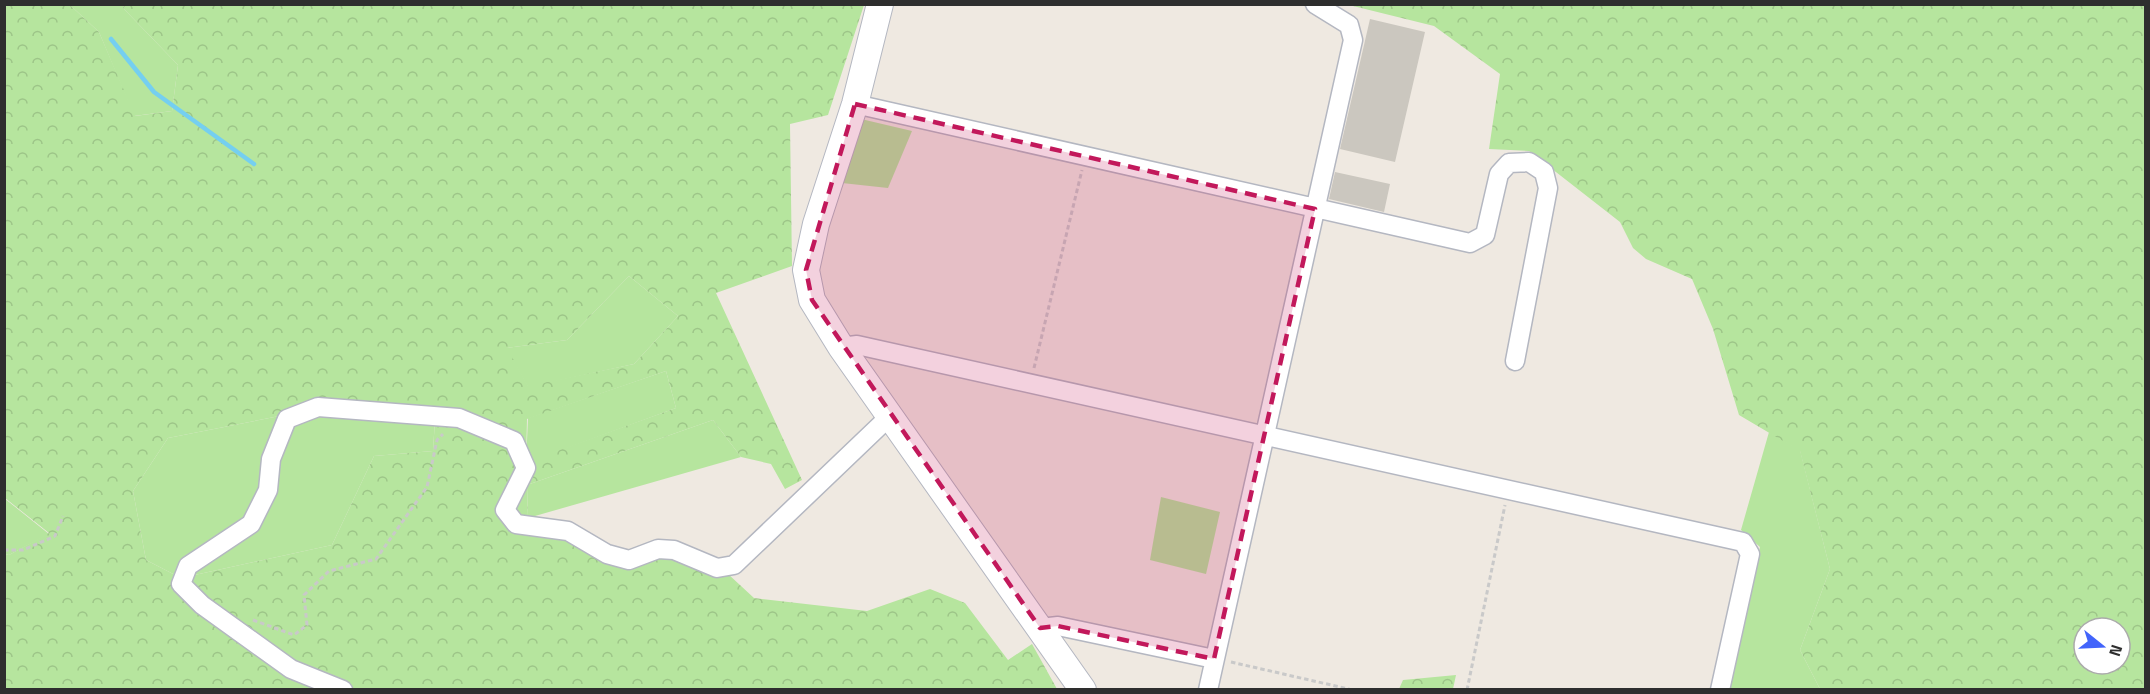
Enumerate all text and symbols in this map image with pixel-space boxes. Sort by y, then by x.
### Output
north arrow [2072,616,2132,676]
text: N [2103,642,2129,660]

